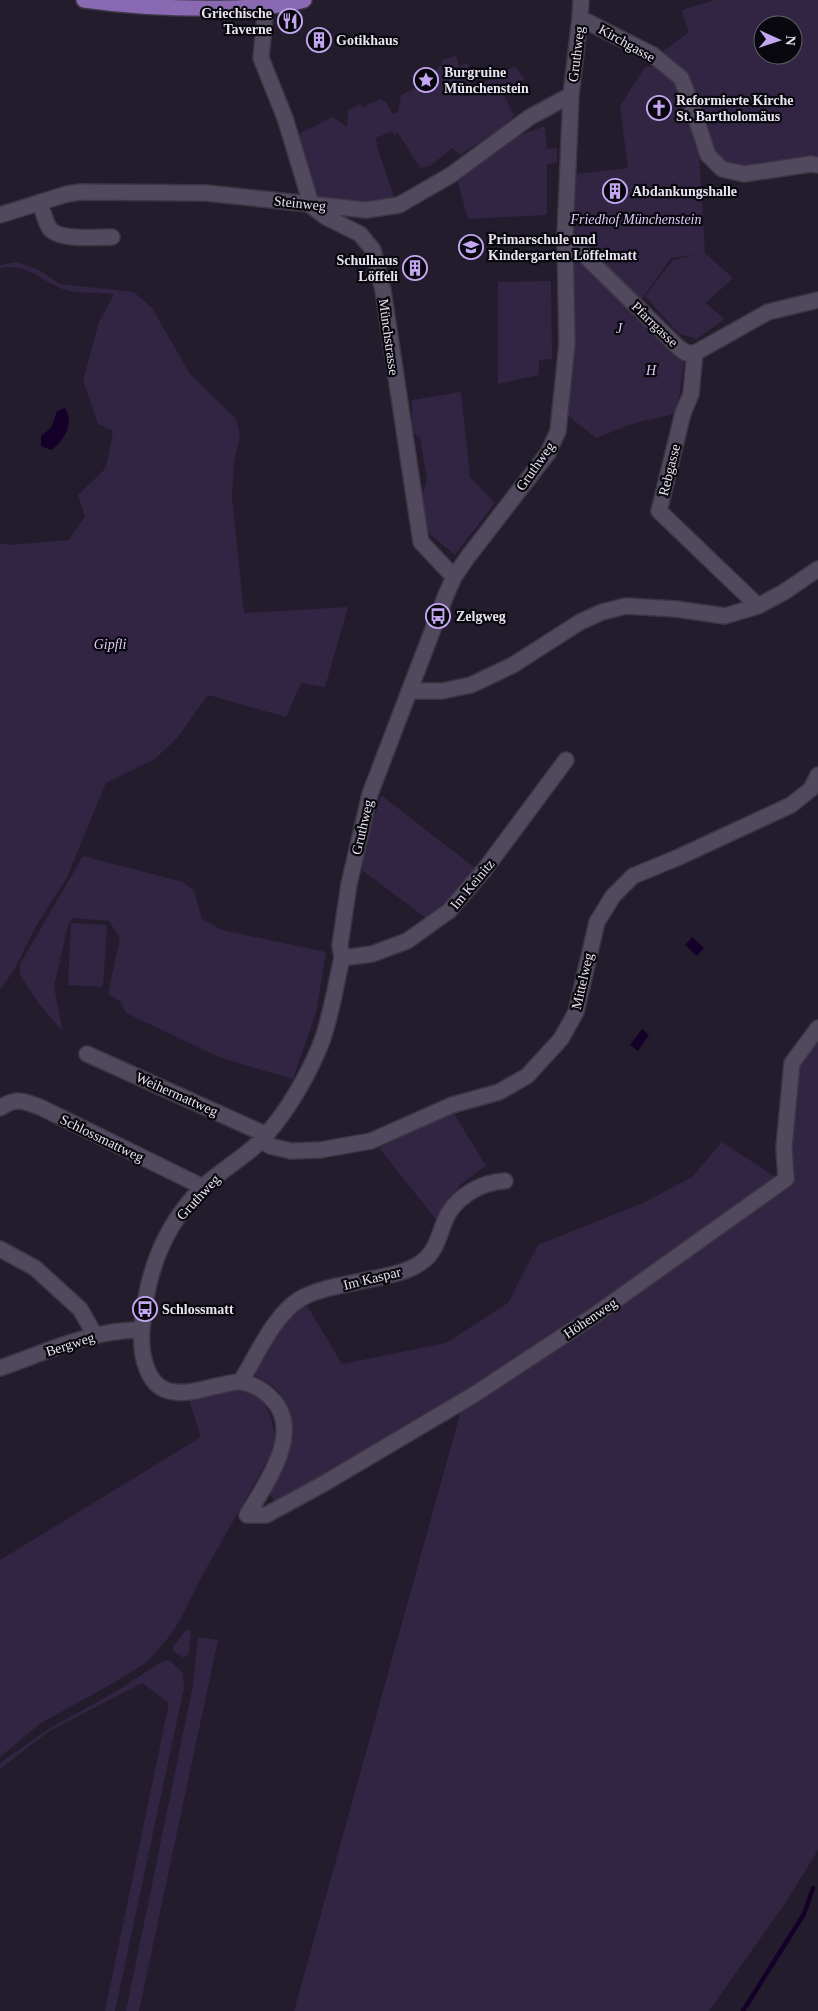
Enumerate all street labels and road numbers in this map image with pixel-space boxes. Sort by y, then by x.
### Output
street label: Kirchgasse [596,22,658,65]
street label: Gruthweg [566,25,587,83]
street label: Steinweg [273,193,327,214]
street label: Münchstrasse [376,298,401,376]
street label: Pfarrgasse [629,299,681,350]
street label: Gruthweg [513,439,558,494]
street label: Rebgasse [656,443,683,498]
street label: Gruthweg [349,798,376,856]
street label: Im Keinitz [447,856,497,912]
street label: Mittelweg [569,951,596,1011]
street label: Weihermattweg [133,1070,220,1119]
street label: Schlossmattweg [58,1112,146,1165]
street label: Gruthweg [174,1172,223,1223]
street label: Im Kaspar [342,1264,403,1293]
street label: Höhenweg [561,1295,620,1342]
street label: Bergweg [44,1330,96,1359]

